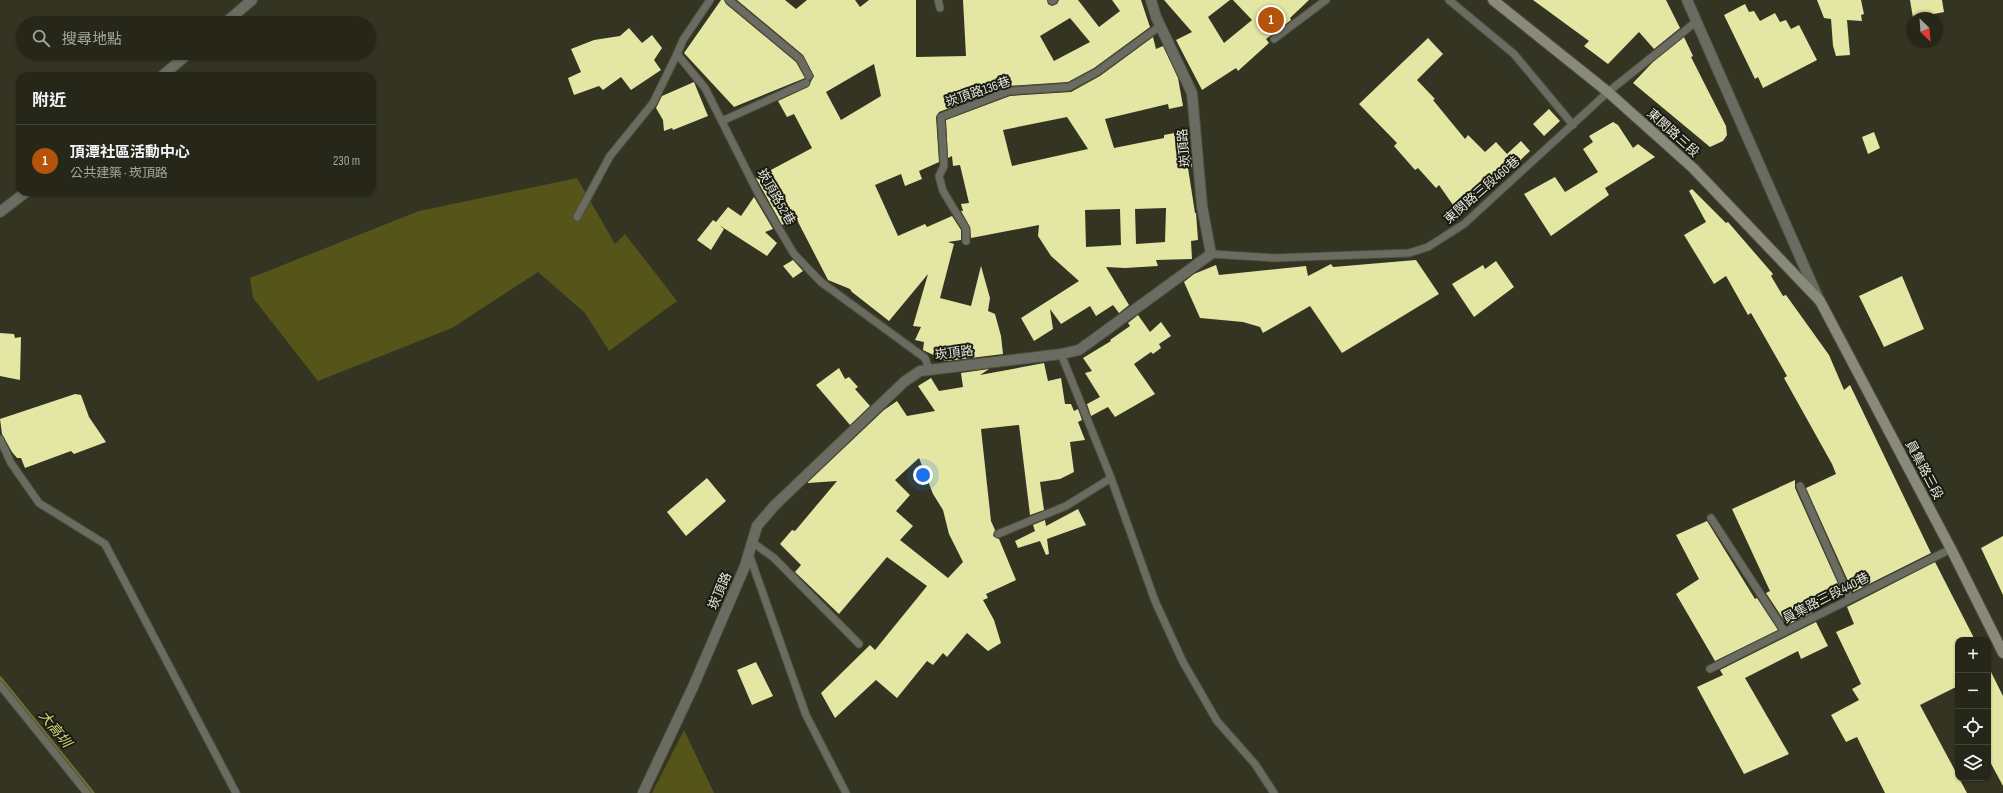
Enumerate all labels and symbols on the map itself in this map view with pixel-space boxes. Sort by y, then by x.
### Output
pin: 1 [1258,5,1284,35]
north arrow [1907,12,1943,48]
street label: 崁頂路136巷 [943,73,1013,111]
street label: 東閔路三段 [1643,105,1703,161]
street label: 崁頂路 [1174,128,1194,168]
street label: 東閔路三段460巷 [1441,153,1523,227]
street label: 崁頂路52巷 [753,166,799,228]
street label: 崁頂路 [934,343,974,363]
street label: 員集路三段 [1902,438,1946,502]
your location [913,465,933,485]
street label: 員集路三段440巷 [1780,569,1872,627]
street label: 崁頂路 [705,570,735,612]
water label: 大高圳 [35,707,76,752]

